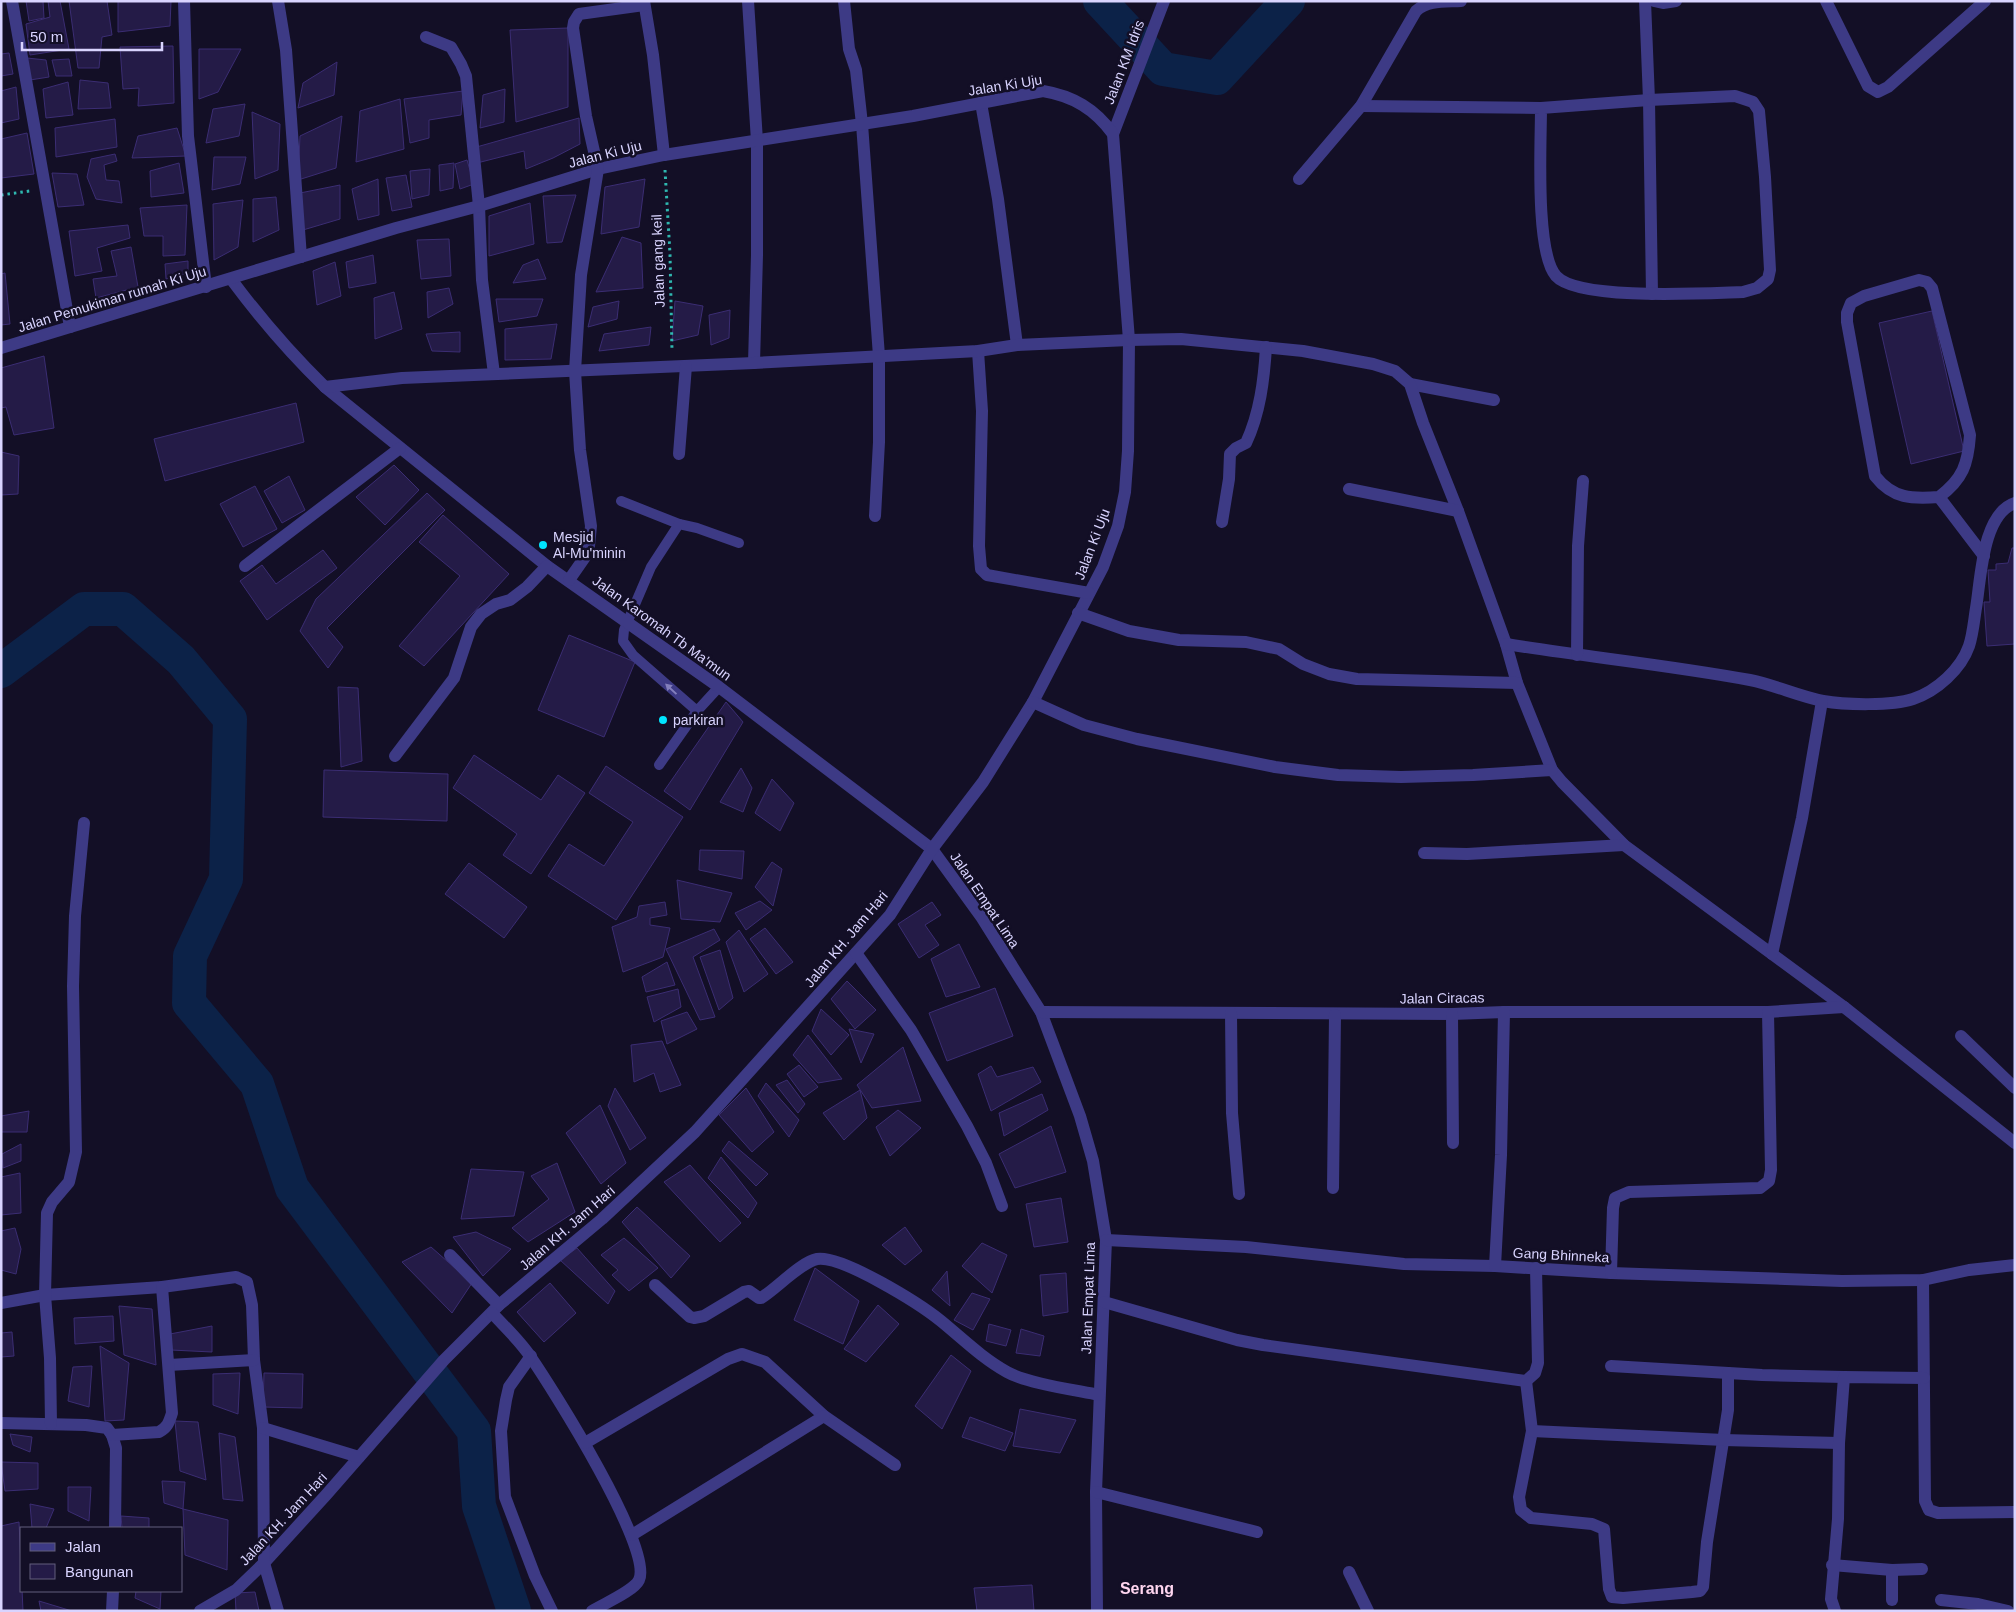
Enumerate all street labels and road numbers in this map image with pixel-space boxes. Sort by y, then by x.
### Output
street label: Jalan KM Idris [1101,18,1147,106]
street label: Jalan Ki Uju [967,71,1043,99]
street label: Jalan Ki Uju [567,137,643,171]
street label: Jalan gang keil [648,214,668,308]
street label: Jalan Pemukiman rumah Ki Uju [16,263,208,335]
street label: Jalan Ki Uju [1071,506,1113,582]
street label: Jalan Karomah Tb Ma'mun [590,572,734,684]
street label: Jalan Empat Lima [947,849,1023,951]
street label: Jalan KH. Jam Hari [801,888,891,990]
street label: Jalan Ciracas [1399,989,1485,1007]
street label: Jalan KH. Jam Hari [516,1182,618,1274]
street label: Jalan Empat Lima [1078,1242,1098,1354]
street label: Gang Bhinneka [1512,1244,1610,1266]
street label: Jalan KH. Jam Hari [236,1469,330,1569]

